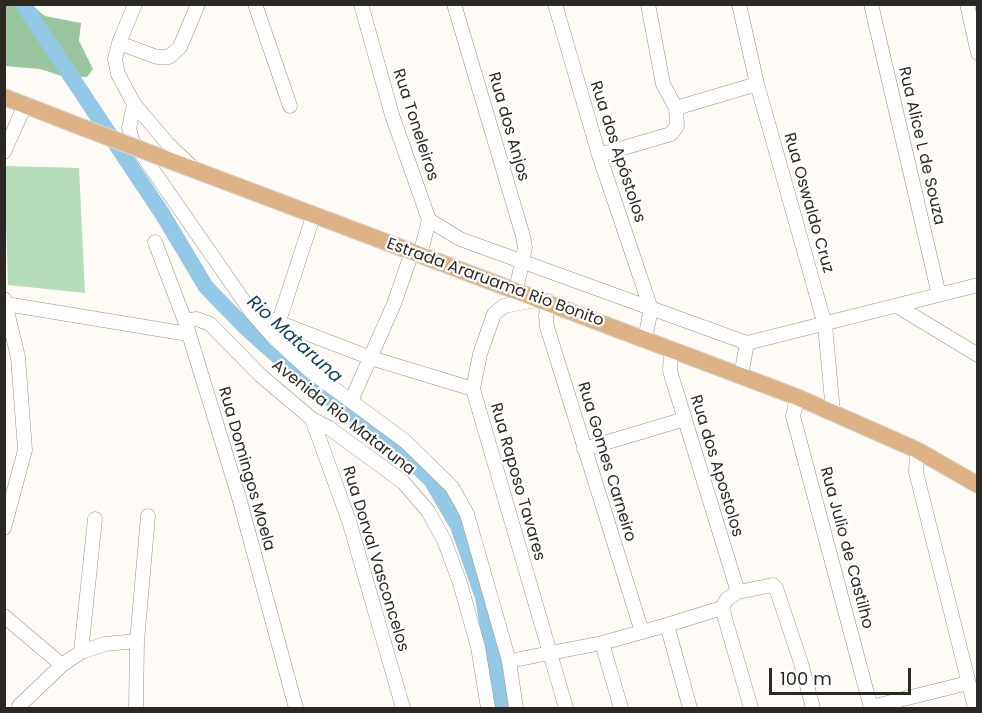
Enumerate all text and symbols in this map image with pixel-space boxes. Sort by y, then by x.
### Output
street label: Rua Alice L de Souza [893,65,949,227]
street label: Rua Toneleiros [388,67,442,183]
street label: Rua dos Anjos [483,70,533,184]
street label: Rua dos Apóstolos [585,79,649,225]
street label: Rua Oswaldo Cruz [779,131,837,275]
street label: Estrada Araruama Rio Bonito [384,235,606,331]
water label: Rio Mataruna [242,292,346,388]
street label: Avenida Rio Mataruna [268,356,418,480]
street label: Rua Gomes Carneiro [573,380,639,544]
street label: Rua Domingos Moela [213,385,279,553]
street label: Rua dos Apostolos [685,393,747,539]
street label: Rua Raposo Tavares [485,401,549,563]
street label: Rua Dorval Vasconcelos [338,464,412,654]
street label: Rua Julio de Castilho [815,465,877,631]
scale bar [772,656,914,694]
text: 100 m [780,666,832,691]

